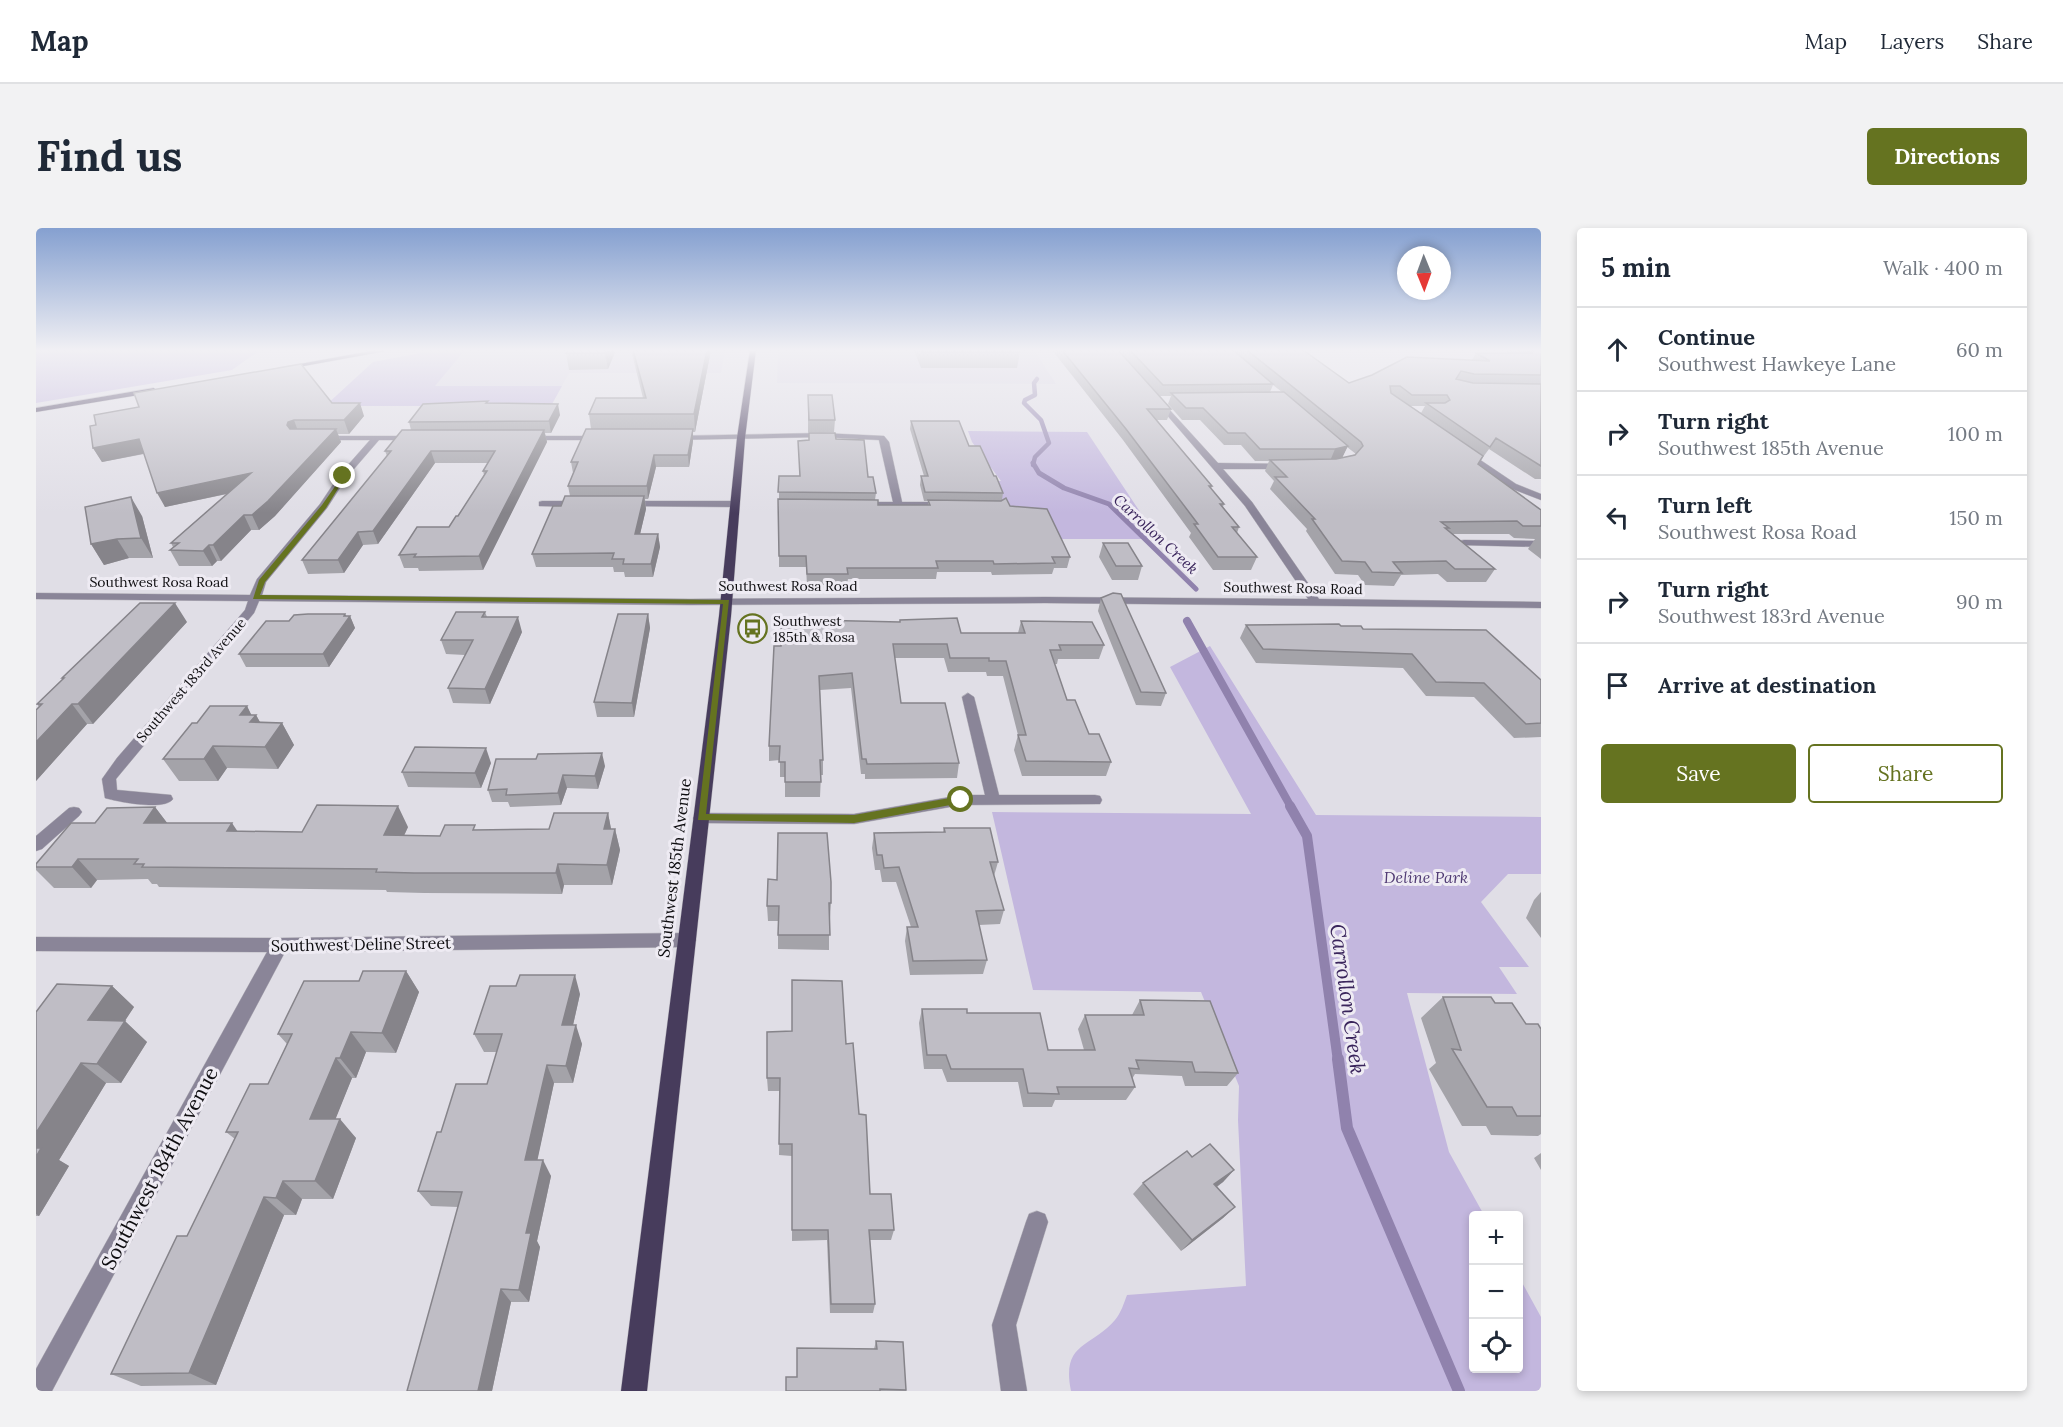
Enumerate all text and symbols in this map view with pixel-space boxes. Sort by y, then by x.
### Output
text: Map [30,23,89,59]
text: Map [1804,28,1847,55]
text: Layers [1880,28,1944,55]
text: Share [1977,28,2033,55]
button: Directions [1867,128,2027,185]
text: Find us [36,129,182,183]
north arrow [1397,246,1451,300]
text: 5 min [1601,251,1671,284]
text: Walk · 400 m [1883,255,2003,280]
text: Continue [1658,323,1755,351]
icon: ahead [1601,333,1634,366]
text: 60 m [1956,337,2003,362]
text: Southwest Hawkeye Lane [1658,351,1896,376]
text: Turn right [1658,407,1769,435]
icon: right [1601,417,1634,450]
text: 100 m [1948,421,2003,446]
text: Southwest 185th Avenue [1658,435,1884,460]
route end [329,462,355,488]
water label: Carrollon Creek [1110,490,1202,578]
text: Turn left [1658,491,1752,519]
icon: left [1601,501,1634,534]
text: 150 m [1949,505,2003,530]
text: Southwest Rosa Road [1658,519,1857,544]
street label: Southwest Rosa Road [89,573,229,591]
text: Turn right [1658,575,1769,603]
street label: Southwest Rosa Road [718,577,858,595]
street label: Southwest Rosa Road [1223,578,1363,598]
icon: right [1601,585,1634,618]
text: 90 m [1956,589,2003,614]
text: Southwest 183rd Avenue [1658,603,1885,628]
place label: Southwest 185th & Rosa [773,612,855,646]
bus stop icon: Southwest 185th & Rosa [736,613,768,645]
street label: Southwest 183rd Avenue [132,614,250,746]
icon: arrive [1601,669,1634,702]
text: Arrive at destination [1658,671,1876,699]
button: Save [1601,744,1796,803]
button: Share [1808,744,2003,803]
street label: Southwest 185th Avenue [653,777,695,959]
route start [947,786,973,812]
park label: Deline Park [1384,867,1468,887]
water label: Carrollon Creek [1324,922,1372,1076]
street label: Southwest Deline Street [271,932,452,956]
street label: Southwest 184th Avenue [95,1062,223,1274]
map controls [1469,1211,1523,1373]
button: + [1469,1211,1523,1265]
button: − [1469,1265,1523,1319]
button: locate [1469,1319,1523,1373]

